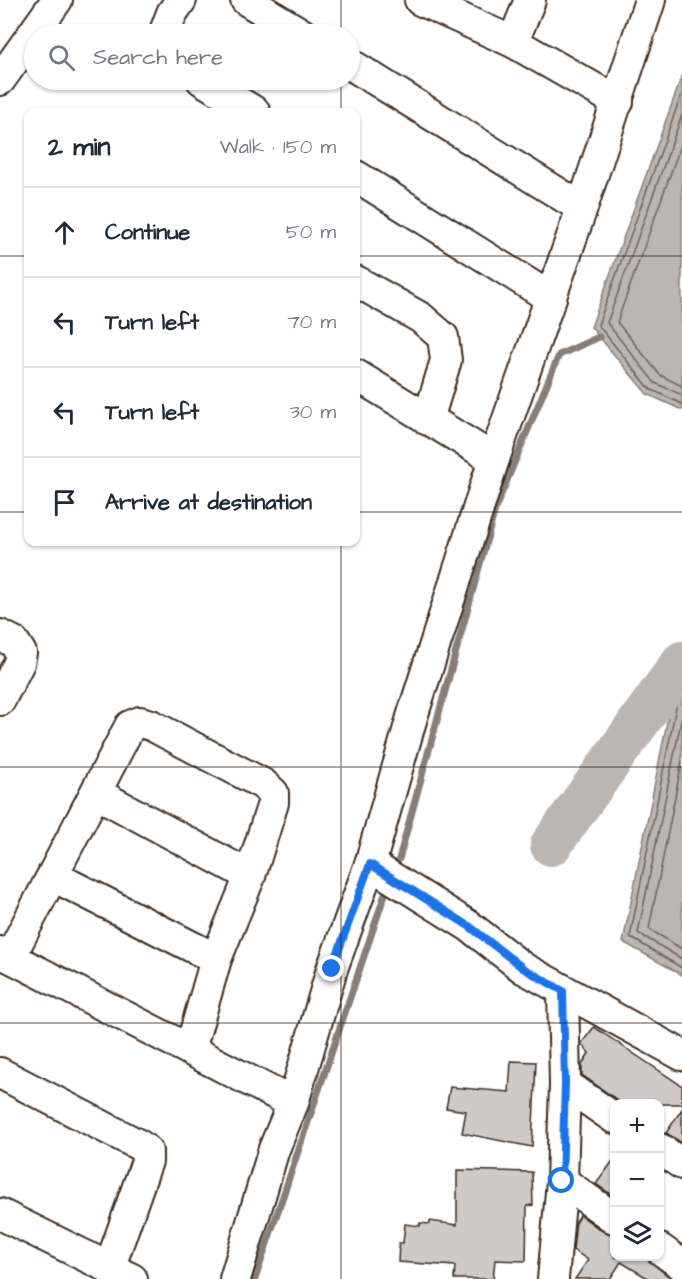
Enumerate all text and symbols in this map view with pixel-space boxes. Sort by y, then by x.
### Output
search box [24,24,360,90]
icon: search [45,41,78,74]
text: Search here [93,42,223,73]
text: 2 min [48,129,110,165]
text: Walk · 150 m [220,133,336,161]
icon: ahead [48,216,81,249]
text: Continue [105,217,190,248]
text: 50 m [286,218,336,246]
icon: left [48,306,81,339]
text: Turn left [105,307,199,338]
text: 70 m [288,308,336,336]
icon: left [48,396,81,429]
text: Turn left [105,397,199,428]
text: 30 m [290,398,336,426]
icon: arrive [48,486,81,519]
text: Arrive at destination [105,487,312,518]
route end [318,955,344,981]
map controls [610,1099,664,1261]
button: + [610,1099,664,1153]
button: − [610,1153,664,1207]
route start [548,1167,574,1193]
button: layers [610,1207,664,1261]

